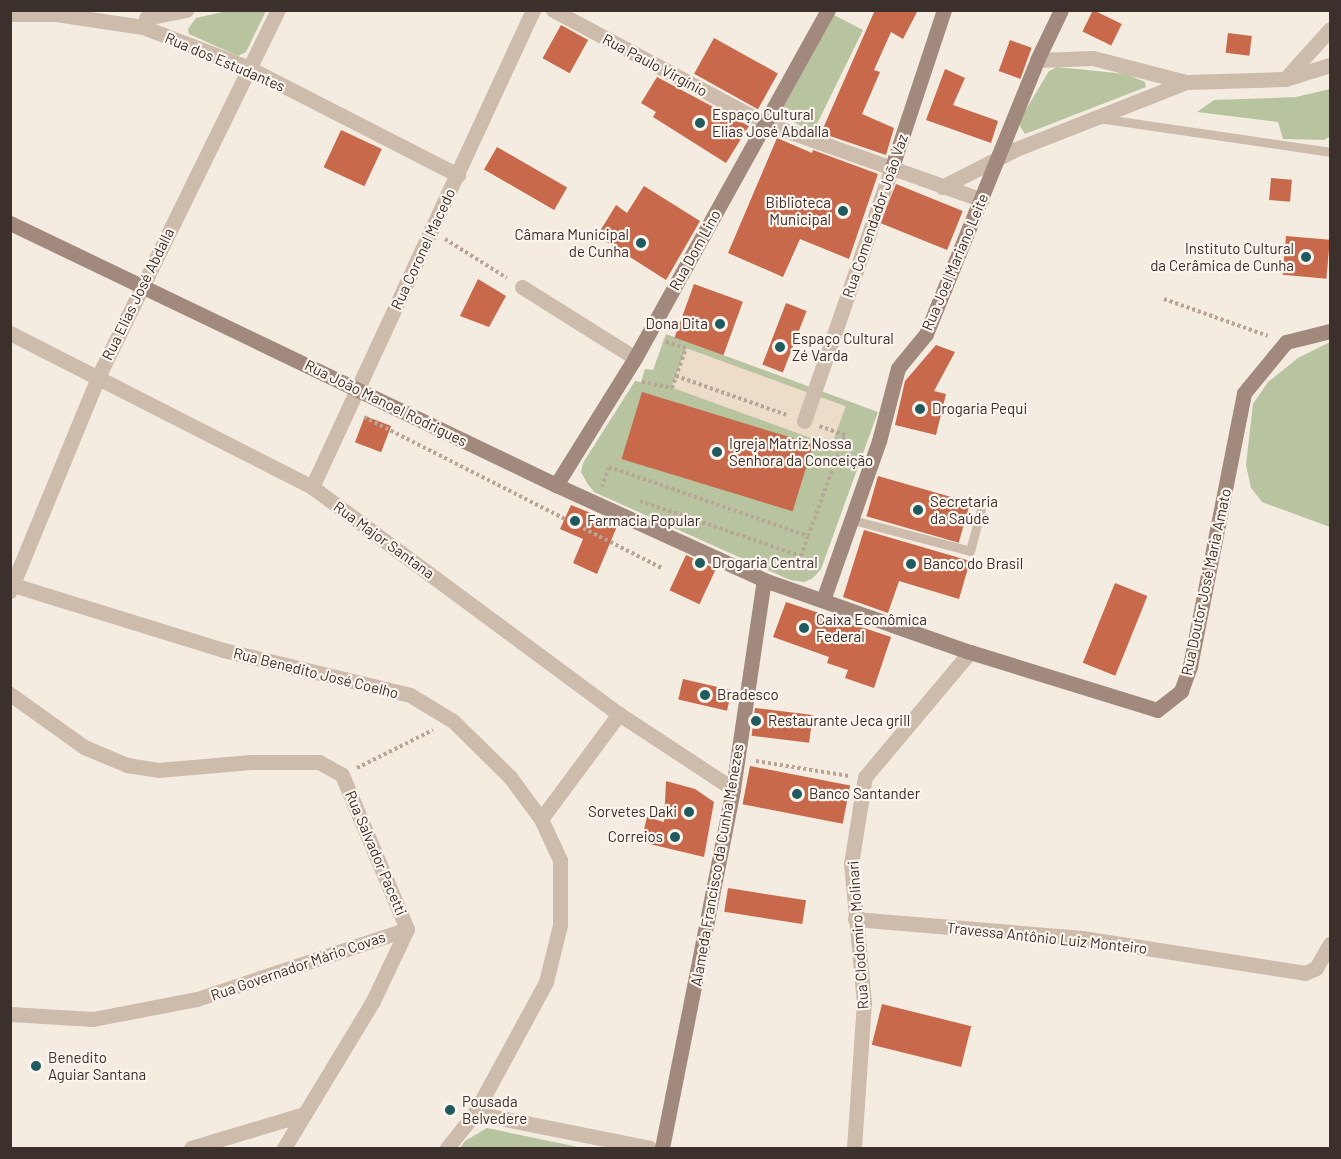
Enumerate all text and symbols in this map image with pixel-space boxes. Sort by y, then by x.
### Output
street label: Rua dos Estudantes [162,29,288,95]
street label: Rua Paulo Virgínio [599,30,711,100]
place label: Espaço Cultural Elias José Abdalla [712,105,829,140]
marker: Espaço Cultural Elias José Abdalla [693,116,707,130]
street label: Rua Comendador João Vaz [838,132,912,300]
street label: Rua Coronel Macedo [387,186,459,312]
street label: Rua Joel Mariano Leite [918,191,992,333]
place label: Biblioteca Municipal [766,193,831,228]
marker: Biblioteca Municipal [836,204,850,218]
street label: Rua Dom Lino [665,207,725,293]
street label: Rua Elias José Abdalla [98,225,178,363]
place label: Câmara Municipal de Cunha [514,225,629,260]
marker: Câmara Municipal de Cunha [634,236,648,250]
place label: Instituto Cultural da Cerâmica de Cunha [1150,239,1294,274]
marker: Instituto Cultural da Cerâmica de Cunha [1299,250,1313,264]
place label: Dona Dita [646,315,708,333]
marker: Dona Dita [713,317,727,331]
place label: Espaço Cultural Zé Varda [792,329,894,364]
marker: Espaço Cultural Zé Varda [773,340,787,354]
street label: Rua João Manoel Rodrigues [302,356,470,450]
place label: Drogaria Pequi [932,400,1027,418]
marker: Drogaria Pequi [913,402,927,416]
place label: Igreja Matriz Nossa Senhora da Conceição [729,434,873,469]
marker: Igreja Matriz Nossa Senhora da Conceição [710,445,724,459]
street label: Rua Doutor José Maria Amato [1177,487,1235,677]
place label: Secretaria da Saúde [930,492,998,527]
street label: Rua Major Santana [330,497,438,583]
marker: Secretaria da Saúde [911,503,925,517]
place label: Farmacia Popular [587,512,700,530]
marker: Farmacia Popular [568,514,582,528]
place label: Drogaria Central [712,554,818,572]
place label: Banco do Brasil [923,555,1023,573]
marker: Drogaria Central [693,556,707,570]
marker: Banco do Brasil [904,557,918,571]
place label: Caixa Econômica Federal [816,610,927,645]
marker: Caixa Econômica Federal [797,621,811,635]
street label: Rua Benedito José Coelho [232,644,400,702]
place label: Bradesco [717,686,779,704]
marker: Bradesco [698,688,712,702]
place label: Restaurante Jeca grill [768,712,910,730]
marker: Restaurante Jeca grill [749,714,763,728]
street label: Alameda Francisco da Cunha Menezes [687,742,747,988]
place label: Banco Santander [809,785,920,803]
marker: Banco Santander [790,787,804,801]
street label: Rua Salvador Pacetti [342,788,410,918]
place label: Sorvetes Daki [588,803,677,821]
marker: Sorvetes Daki [682,805,696,819]
place label: Correios [608,828,663,846]
marker: Correios [668,830,682,844]
street label: Rua Clodomiro Molinari [844,860,872,1010]
street label: Travessa Antônio Luiz Monteiro [946,919,1148,957]
street label: Rua Governador Mário Covas [208,928,388,1004]
place label: Benedito Aguiar Santana [48,1048,146,1083]
marker: Benedito Aguiar Santana [29,1059,43,1073]
place label: Pousada Belvedere [462,1092,527,1127]
marker: Pousada Belvedere [443,1103,457,1117]

